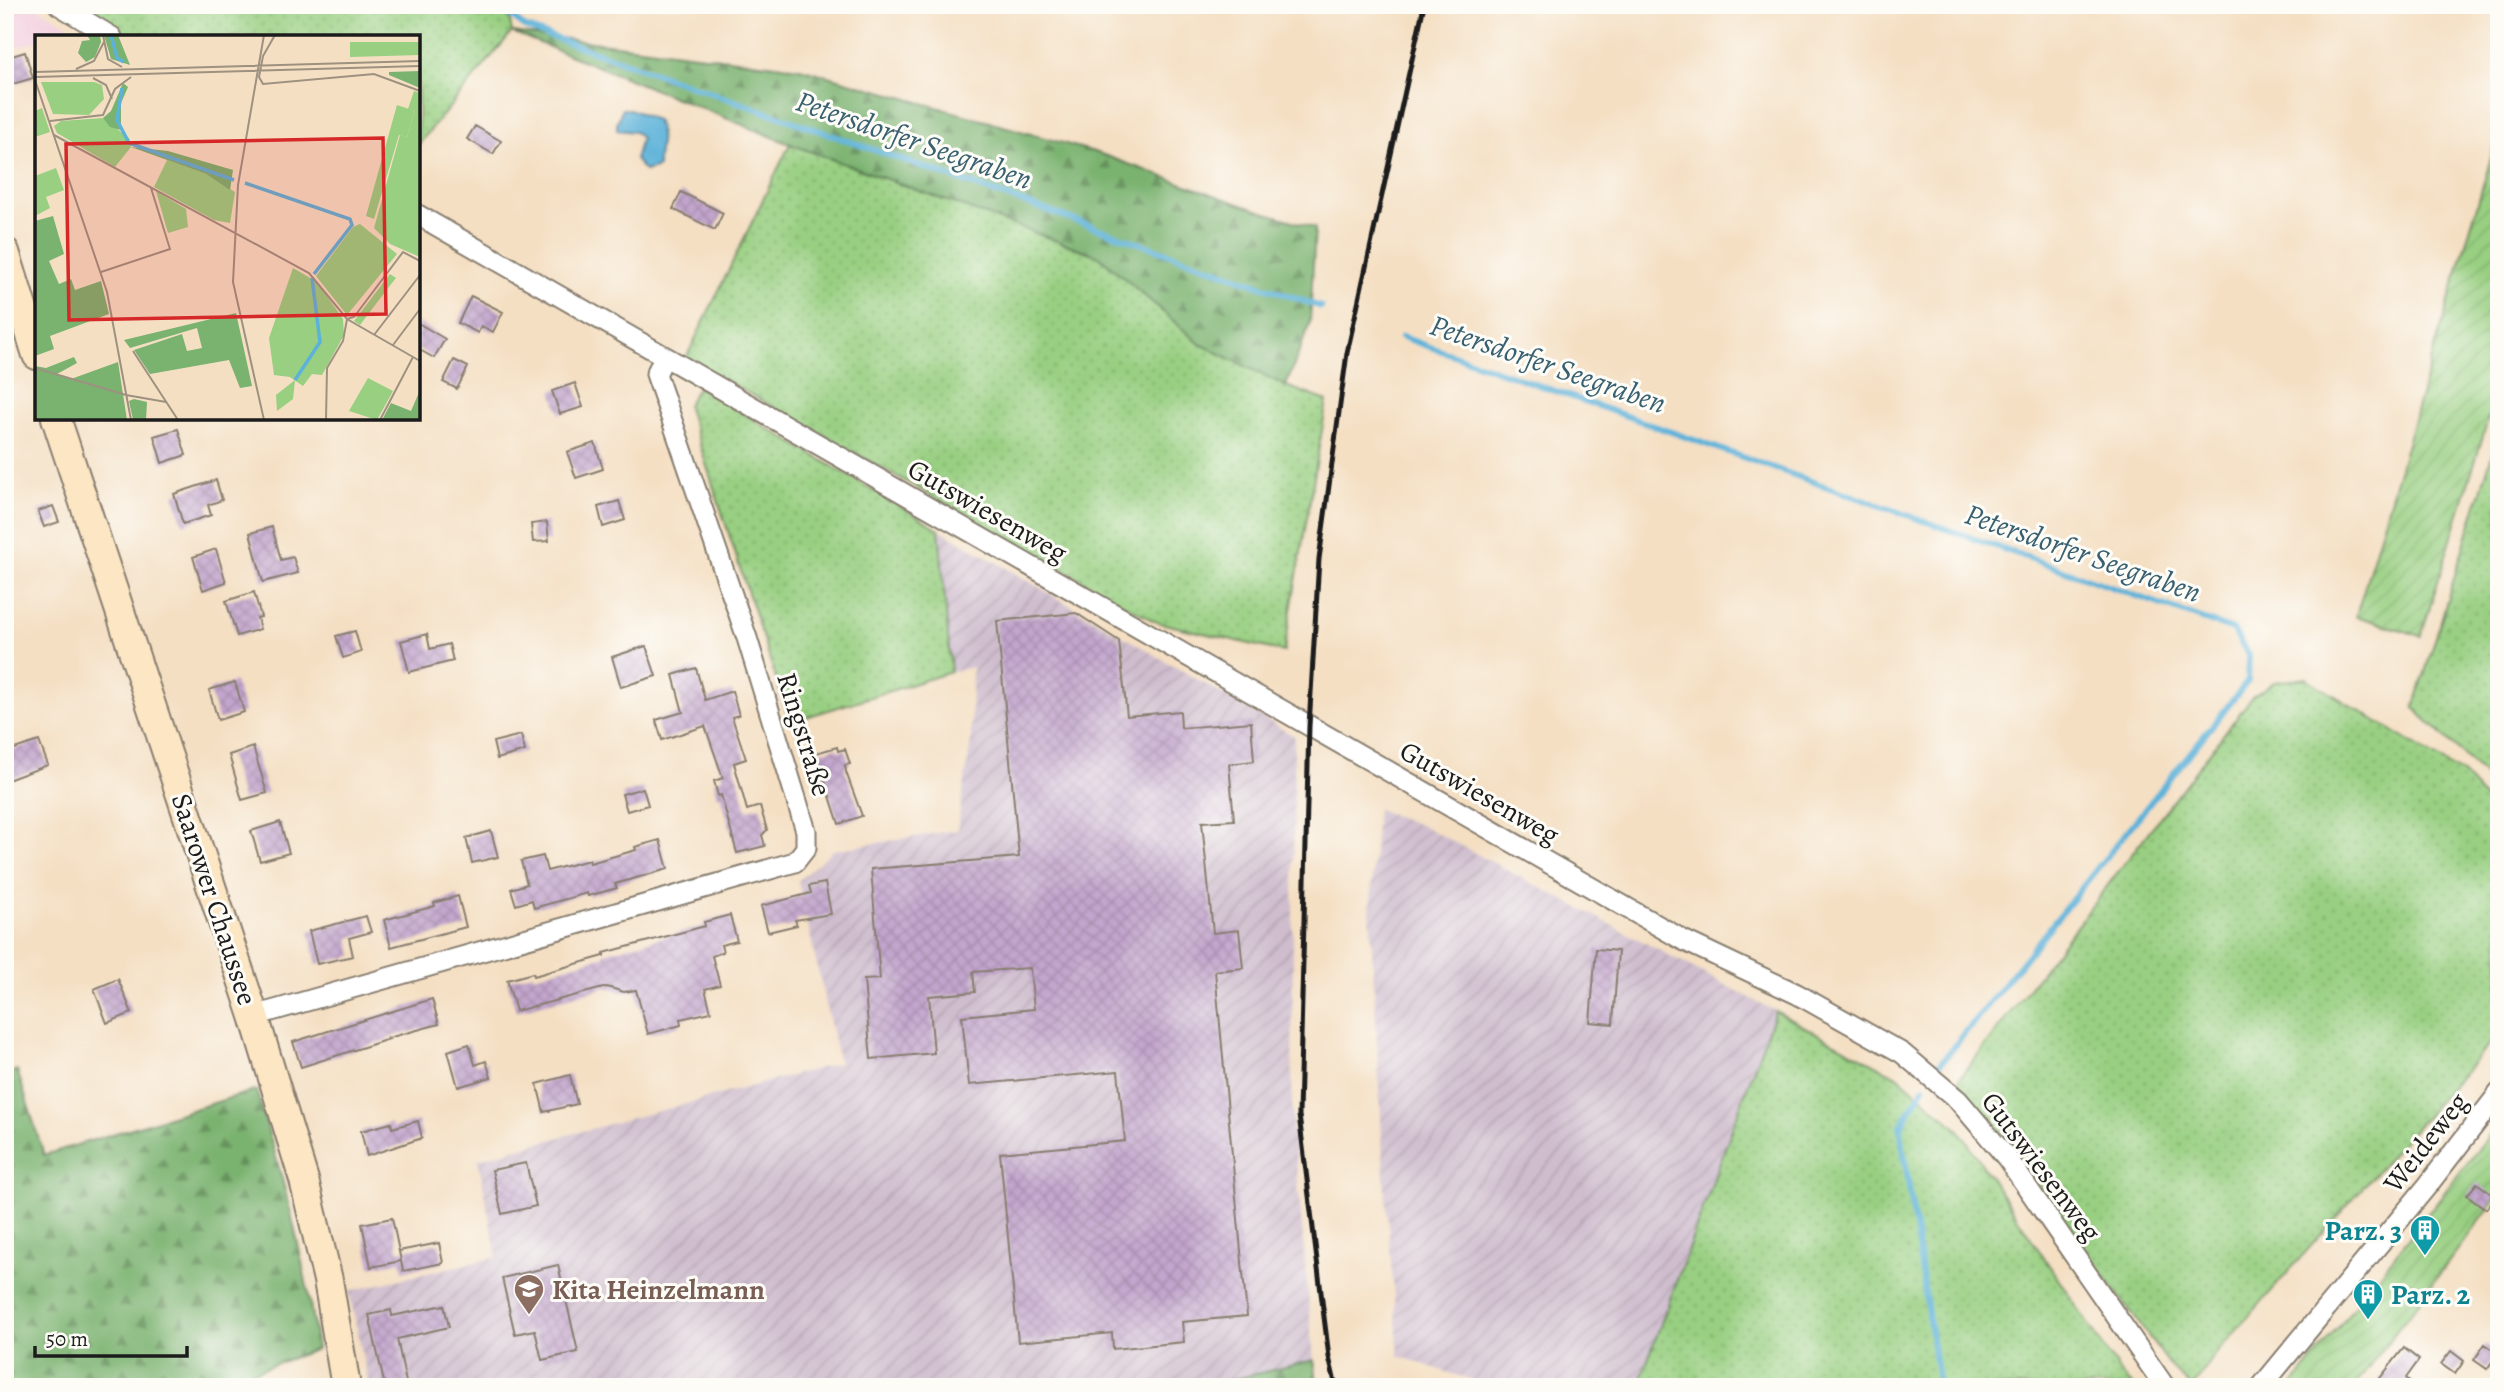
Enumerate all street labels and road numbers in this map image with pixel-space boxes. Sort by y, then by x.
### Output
street label: Gutswiesenweg [901,450,1074,572]
street label: Ringstraße [767,668,841,801]
street label: Gutswiesenweg [1393,732,1566,854]
street label: Saarower Chaussee [162,788,266,1010]
street label: Gutswiesenweg [1972,1084,2110,1249]
street label: Weideweg [2374,1085,2477,1201]

